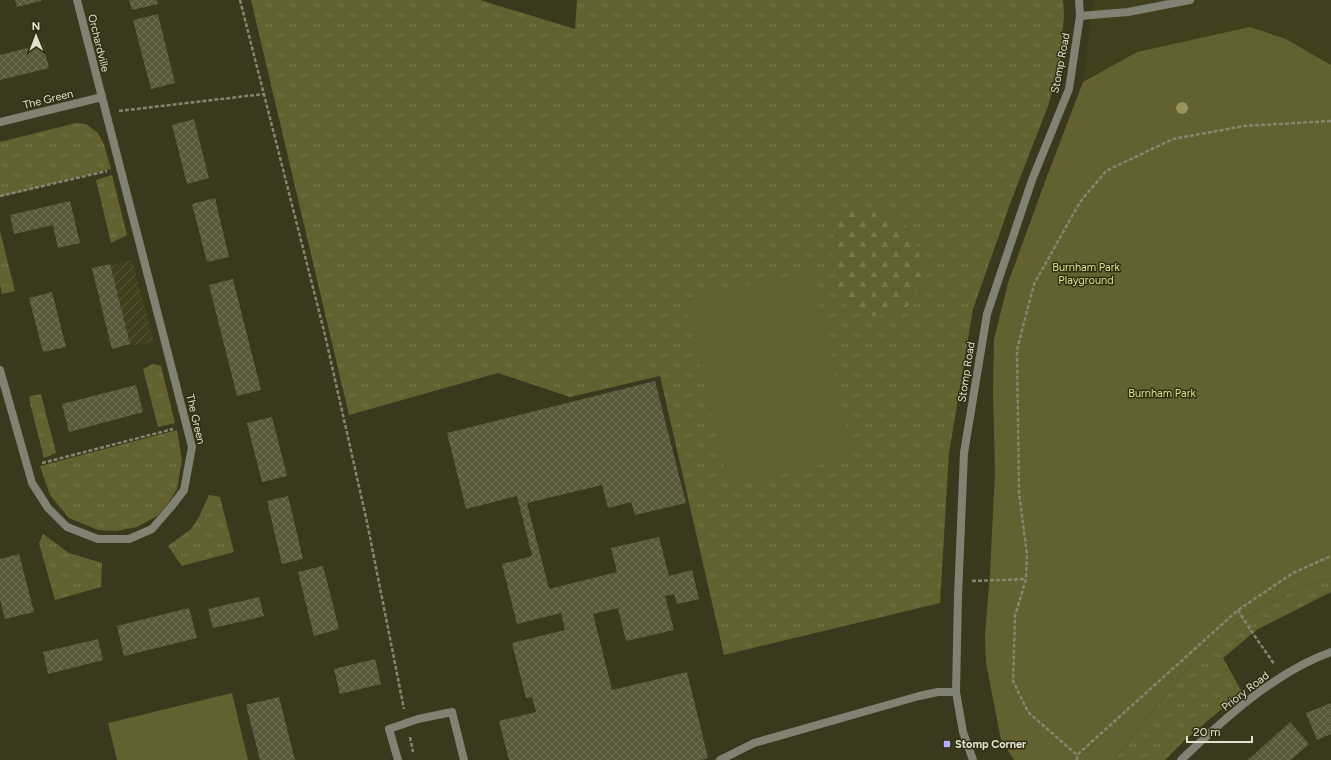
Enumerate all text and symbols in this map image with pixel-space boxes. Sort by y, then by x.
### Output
street label: Orchardville [85,13,112,73]
north arrow [16,16,56,56]
text: N [31,20,40,33]
street label: Stomp Road [1048,32,1073,94]
street label: The Green [22,87,75,112]
park label: Burnham Park Playground [1052,261,1120,287]
street label: Stomp Road [955,341,978,403]
park label: Burnham Park [1128,387,1196,400]
street label: The Green [183,393,208,446]
street label: Priory Road [1219,669,1272,714]
scale bar [1187,718,1252,744]
text: 20 m [1193,725,1221,739]
place label: Stomp Corner [955,738,1027,751]
marker: Stomp Corner [942,739,952,749]

